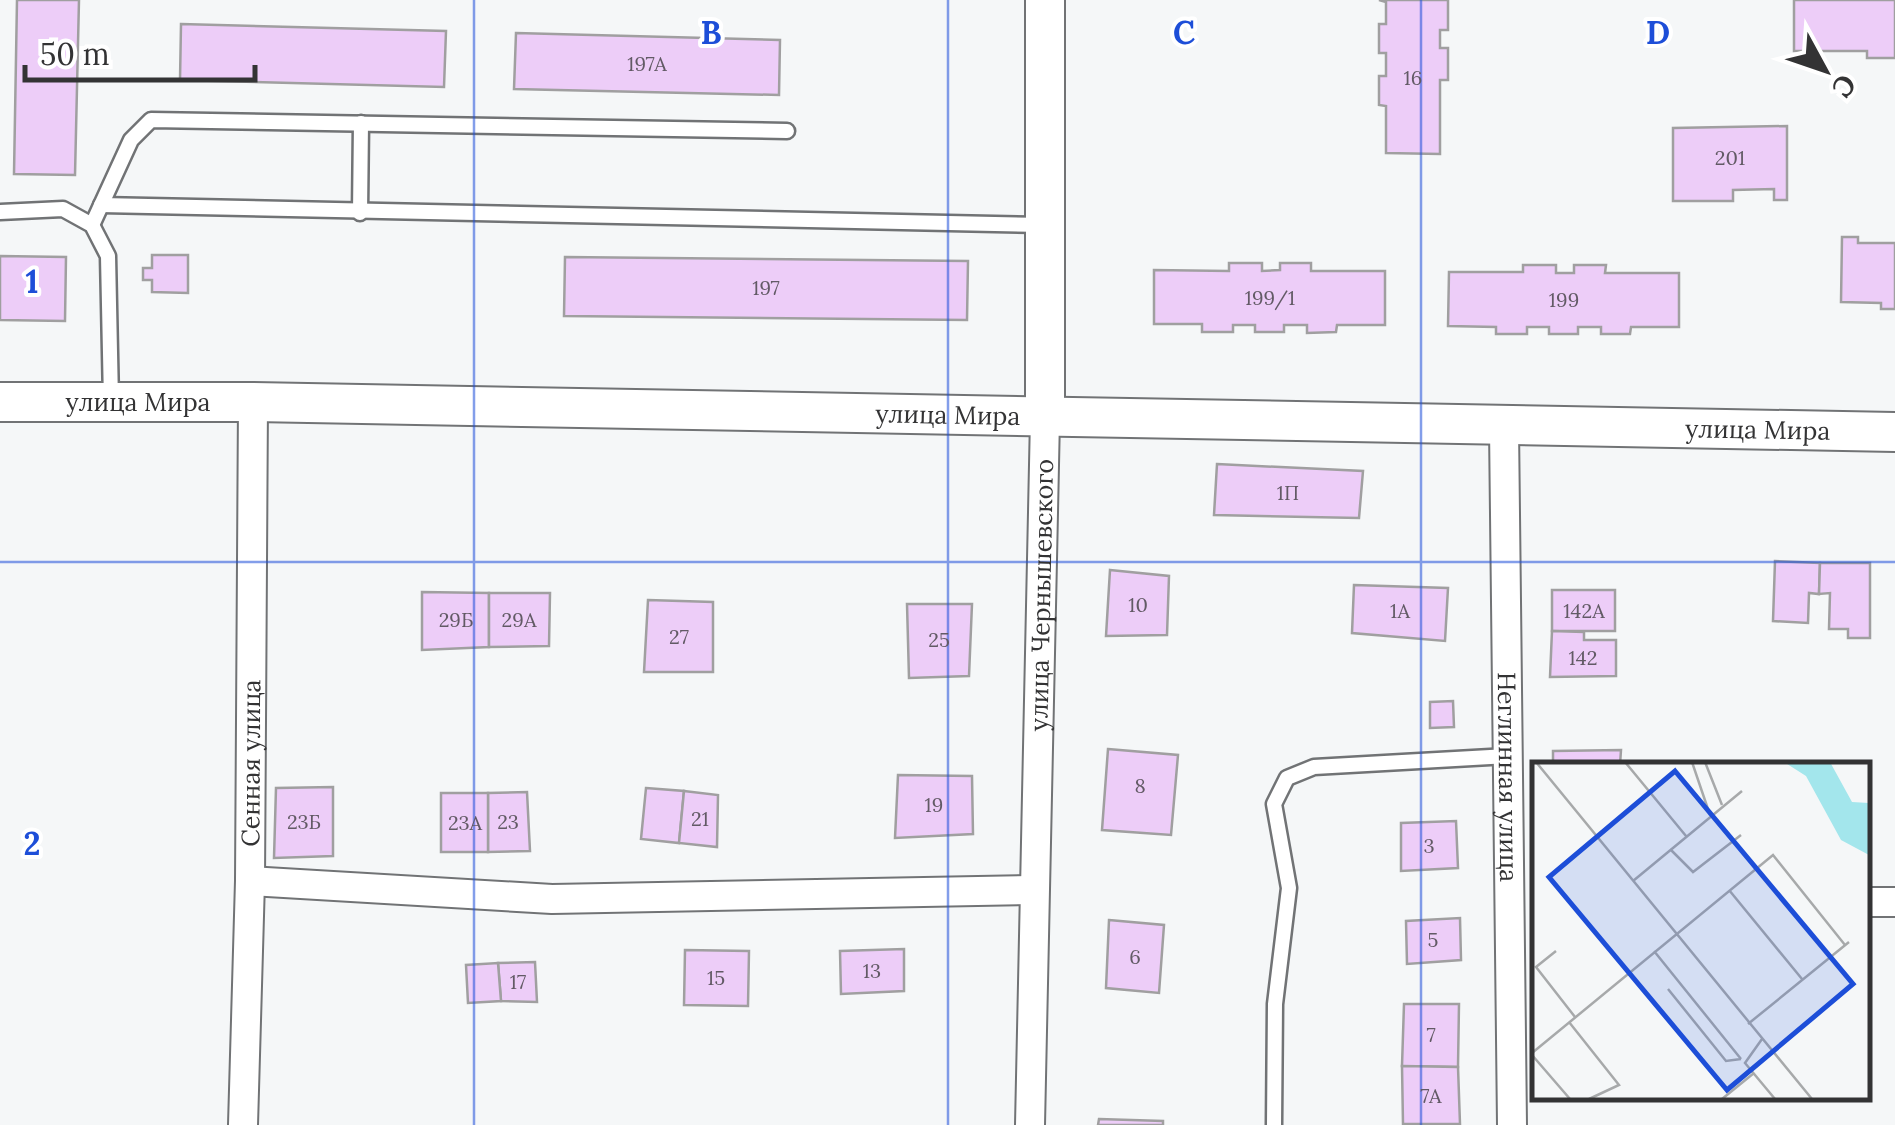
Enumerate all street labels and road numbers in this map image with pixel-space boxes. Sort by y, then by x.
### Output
street label: улица Мира [66,386,211,418]
street label: улица Мира [875,397,1021,432]
street label: улица Мира [1685,412,1831,447]
street label: улица Чернышевского [1022,459,1060,732]
street label: Неглинная улица [1491,672,1525,882]
street label: Сенная улица [234,679,267,847]

